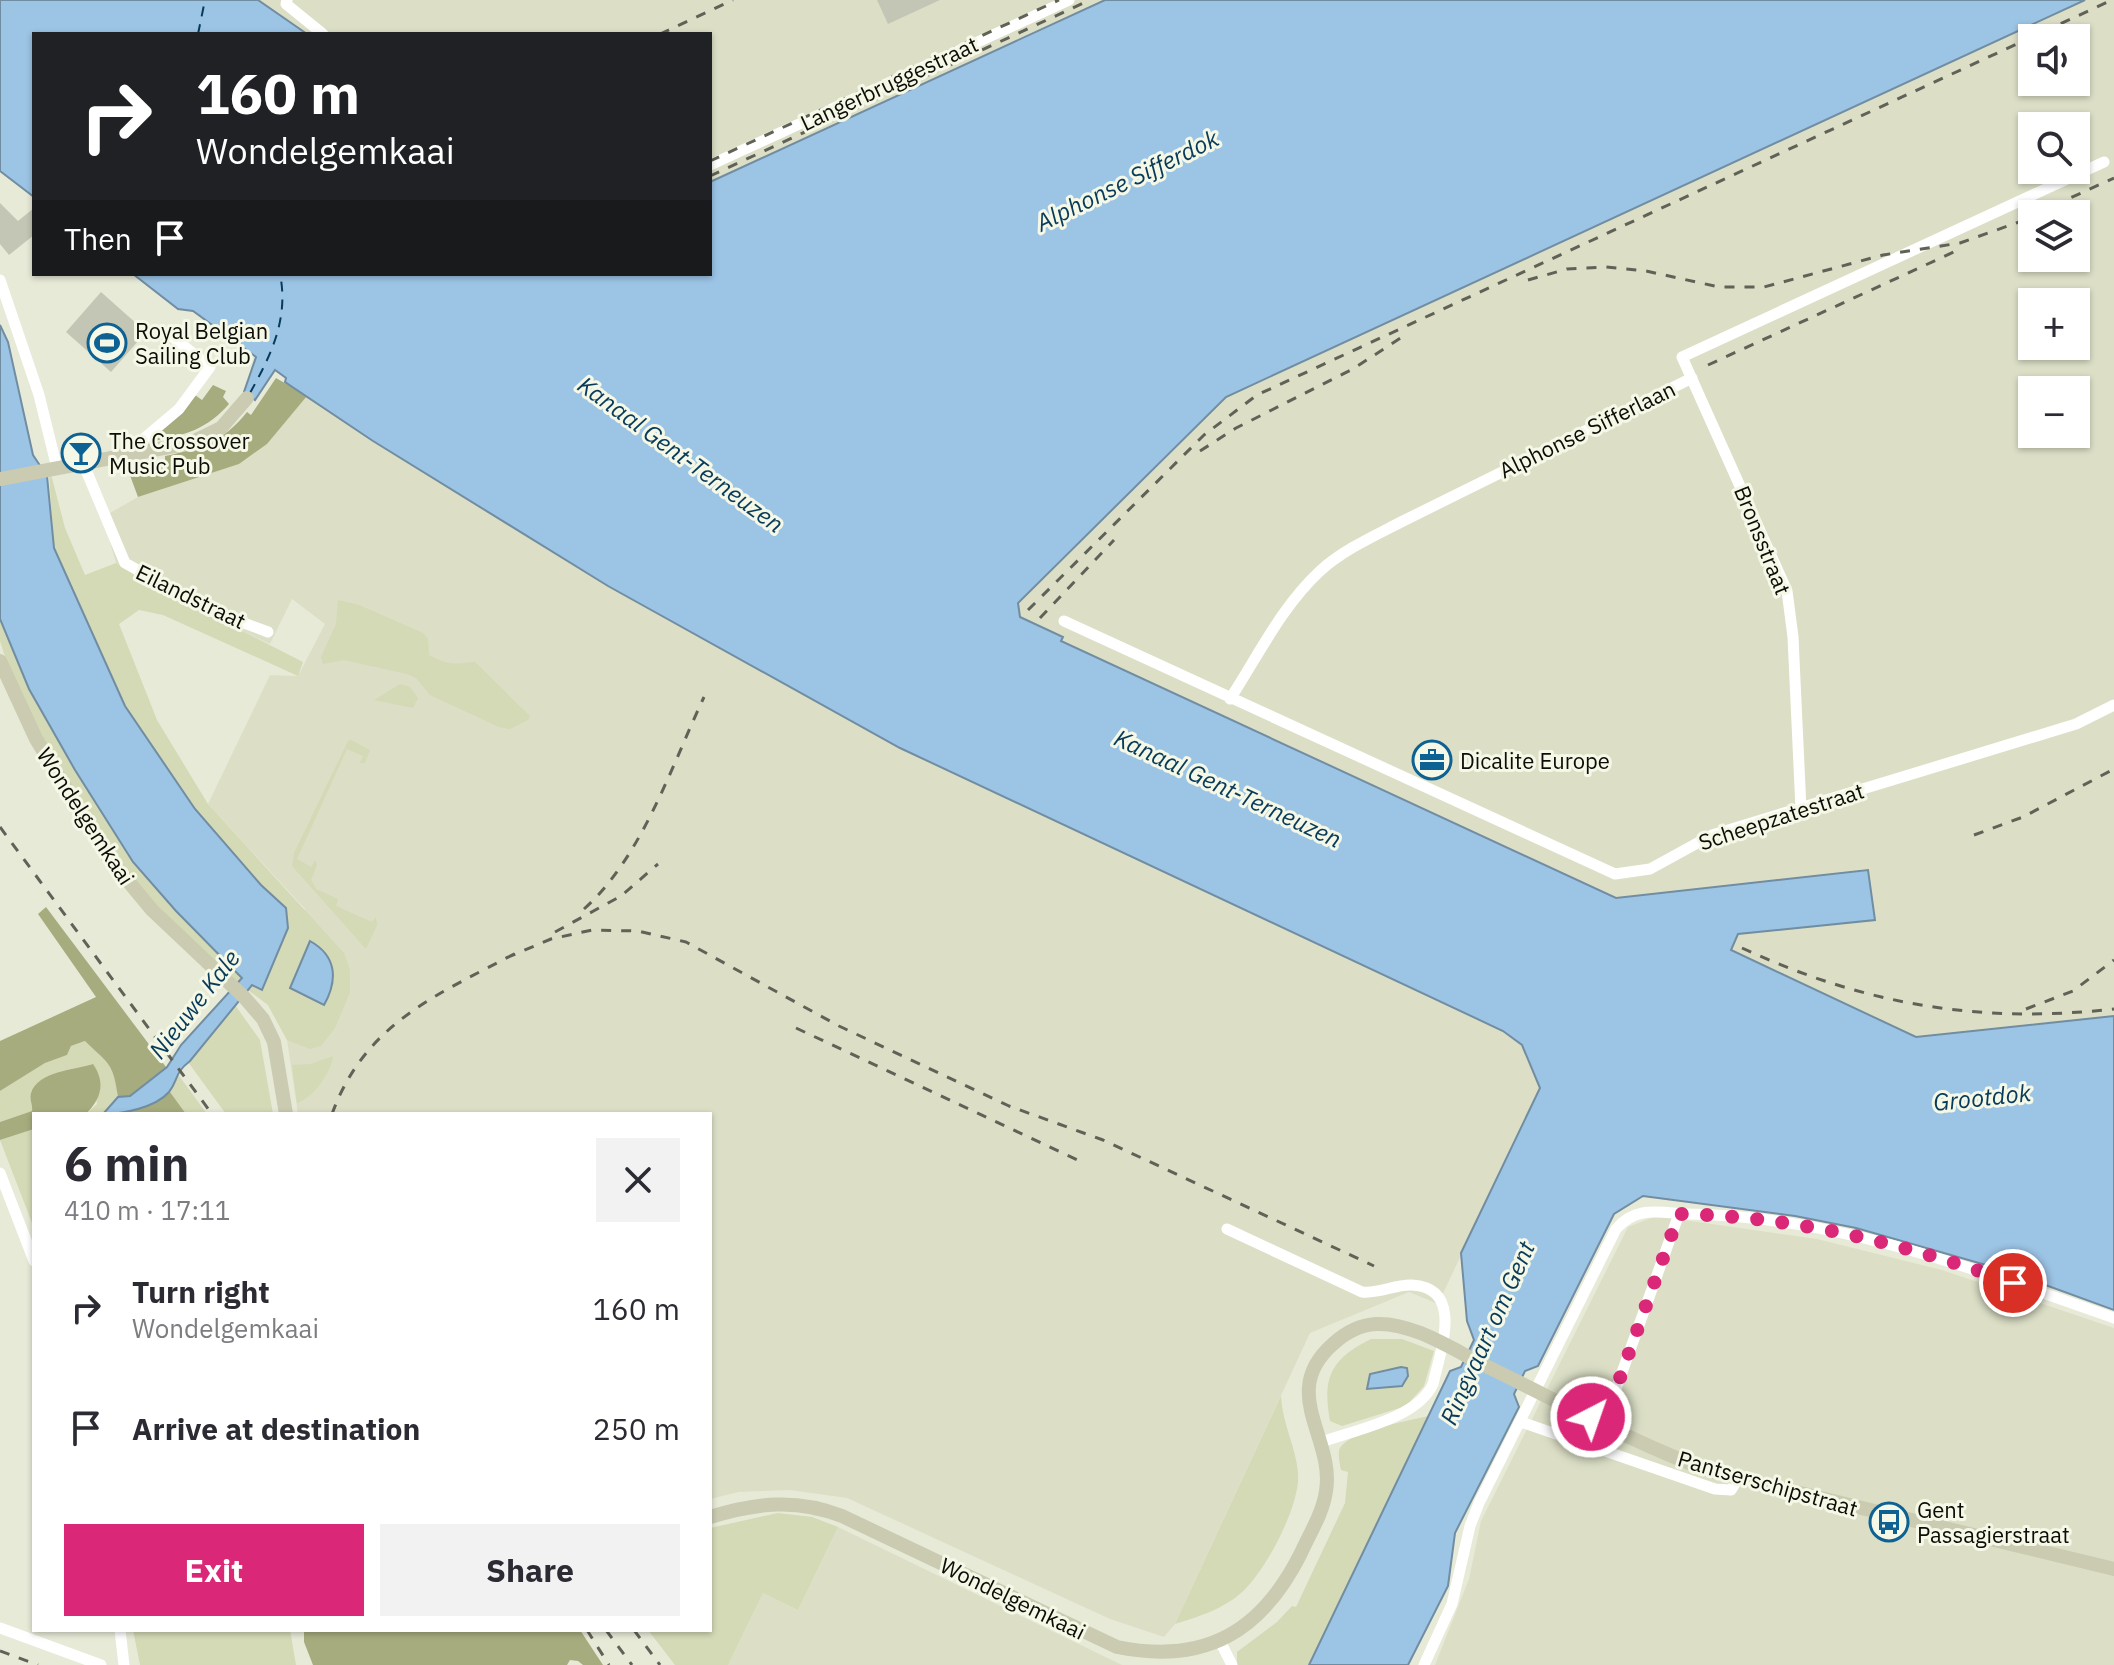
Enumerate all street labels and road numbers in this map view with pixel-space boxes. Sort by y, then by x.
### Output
street label: Langerbruggestraat [795,29,983,137]
street label: Alphonse Sifferlaan [1494,374,1680,484]
street label: Bronsstraat [1728,481,1798,599]
street label: Eilandstraat [131,557,251,635]
street label: Wondelgemkaai [31,742,141,890]
street label: Scheepzatestraat [1695,776,1867,856]
street label: Pantserschipstraat [1675,1443,1861,1523]
street label: Wondelgemkaai [936,1550,1090,1646]

